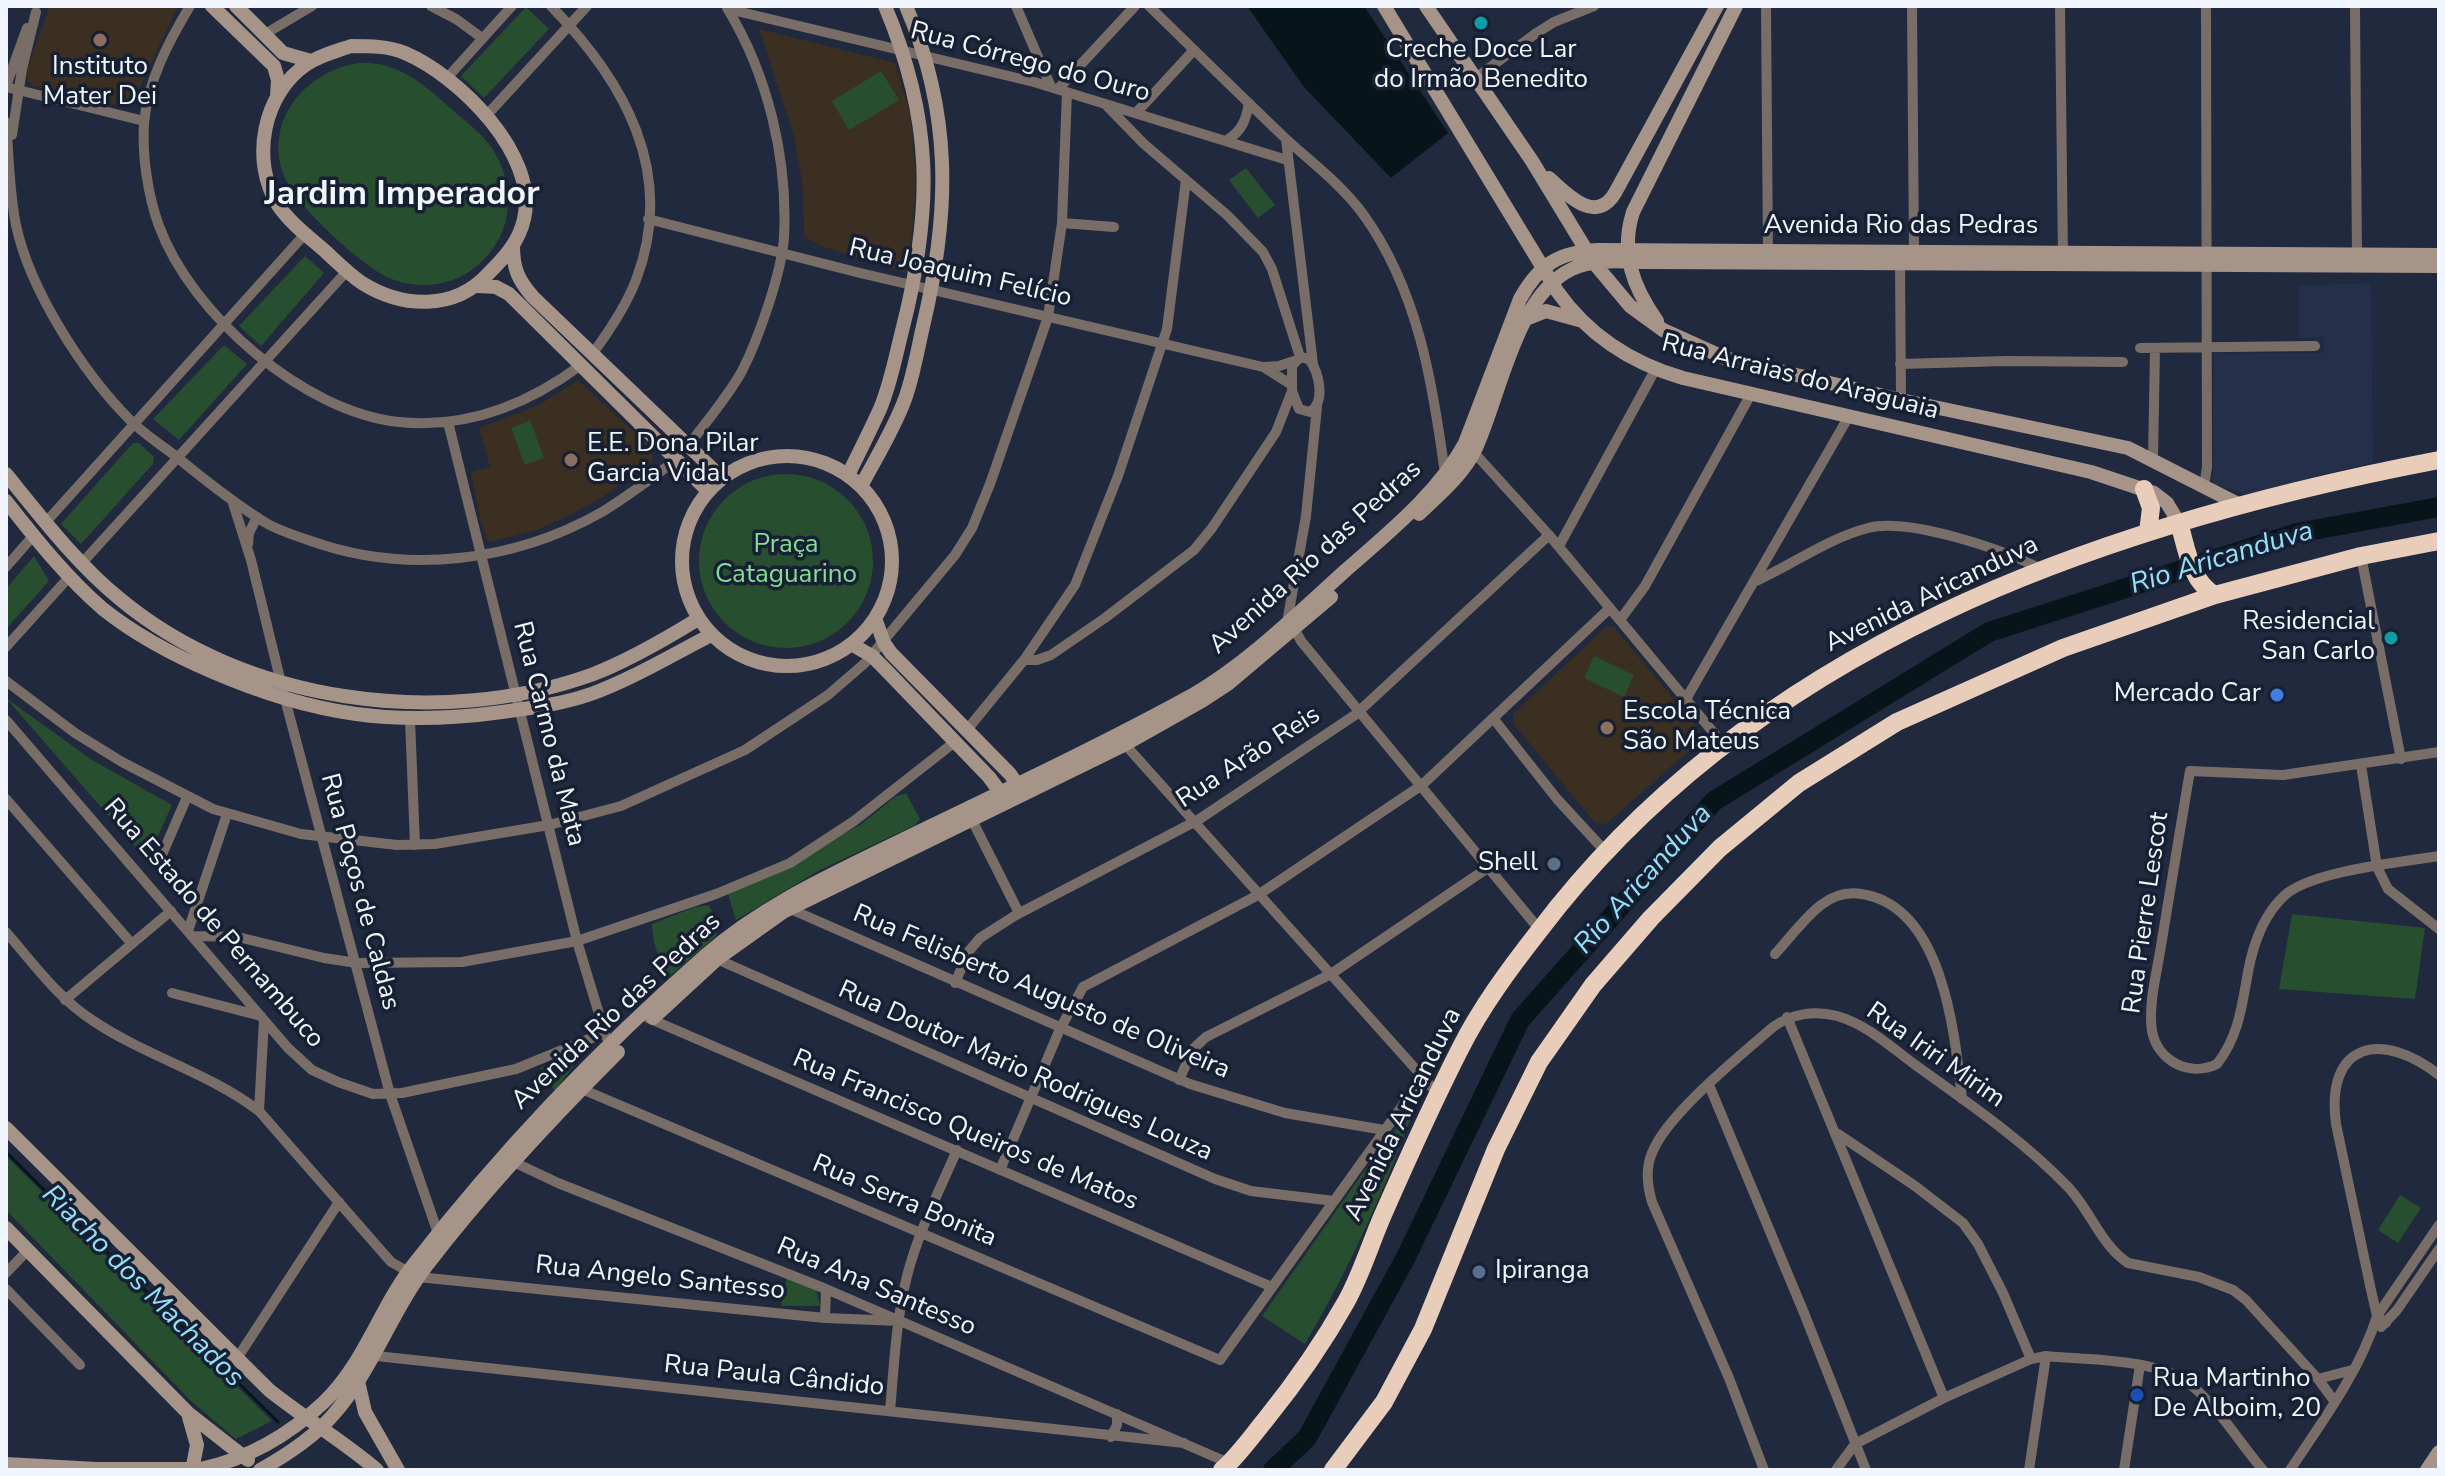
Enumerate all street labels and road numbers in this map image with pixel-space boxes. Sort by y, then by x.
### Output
street label: Rua Córrego do Ouro [907,16,1153,110]
street label: Avenida Rio das Pedras [1764,211,2038,243]
street label: Rua Joaquim Felício [846,233,1074,315]
street label: Rua Arraias do Araguaia [1658,328,1942,428]
street label: Avenida Rio das Pedras [1203,454,1429,662]
street label: Avenida Aricanduva [1820,530,2044,660]
street label: Rua Carmo da Mata [505,618,591,850]
street label: Rua Arão Reis [1171,700,1327,816]
street label: Rua Poços de Caldas [312,770,406,1014]
street label: Rua Estado de Pernambuco [96,793,330,1055]
street label: Rua Pierre Lescot [2117,810,2177,1016]
street label: Rua Felisberto Augusto de Oliveira [848,899,1234,1087]
street label: Avenida Rio das Pedras [506,907,728,1117]
street label: Rua Doutor Mario Rodrigues Louza [833,975,1217,1169]
street label: Rua Iriri Mirim [1860,997,2010,1115]
street label: Avenida Aricanduva [1339,1003,1469,1227]
street label: Rua Francisco Queiros de Matos [787,1044,1143,1218]
street label: Rua Serra Bonita [807,1149,1001,1255]
street label: Rua Ana Santesso [772,1232,980,1344]
street label: Rua Angelo Santesso [534,1250,786,1308]
street label: Rua Paula Cândido [662,1350,886,1404]

